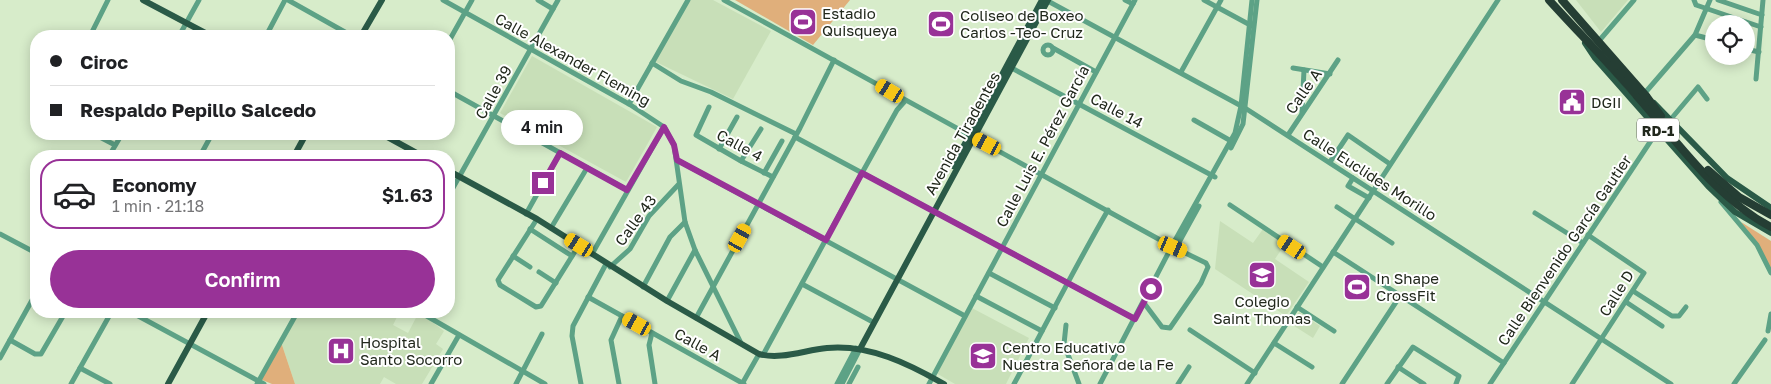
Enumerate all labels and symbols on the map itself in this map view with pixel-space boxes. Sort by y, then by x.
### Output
place label: Estadio Quisqueya [822,4,897,39]
place label: Coliseo de Boxeo Carlos -Teo- Cruz [960,6,1084,41]
sports icon: Estadio Quisqueya [788,7,818,37]
street label: Calle Alexander Fleming [492,9,654,109]
sports icon: Coliseo de Boxeo Carlos -Teo- Cruz [926,9,956,39]
street label: Calle 39 [471,62,515,122]
street label: Calle Luis E. Pérez García [992,62,1092,230]
street label: Calle A [1281,65,1325,117]
street label: Avenida Tiradentes [921,68,1003,198]
car [873,77,906,105]
public building icon: DGII [1557,87,1587,117]
street label: Calle 14 [1088,89,1146,131]
place label: DGII [1591,93,1622,111]
callout: 4 min [502,110,584,146]
road number: RD-1 [1637,118,1679,142]
street label: Calle Euclides Morillo [1300,124,1440,224]
street label: Calle 4 [714,125,766,165]
car [970,130,1003,158]
street label: Calle Bienvenido García Gautier [1493,151,1635,349]
route end [532,172,554,194]
street label: Calle 43 [611,191,659,249]
car [726,221,753,255]
car [562,231,595,259]
car [1275,232,1308,262]
car [1156,234,1189,260]
school or university icon: Colegio Saint Thomas [1247,260,1277,290]
street label: Calle D [1595,267,1637,319]
place label: In Shape CrossFit [1376,269,1439,304]
sports icon: In Shape CrossFit [1342,272,1372,302]
route start [1140,278,1162,300]
place label: Colegio Saint Thomas [1213,292,1311,327]
car [620,310,653,338]
street label: Calle A [671,324,725,364]
place label: Hospital Santo Socorro [360,333,462,368]
hospital icon: Hospital Santo Socorro [326,336,356,366]
place label: Centro Educativo Nuestra Señora de la Fe [1002,338,1174,373]
school or university icon: Centro Educativo Nuestra Señora de la Fe [968,341,998,371]

